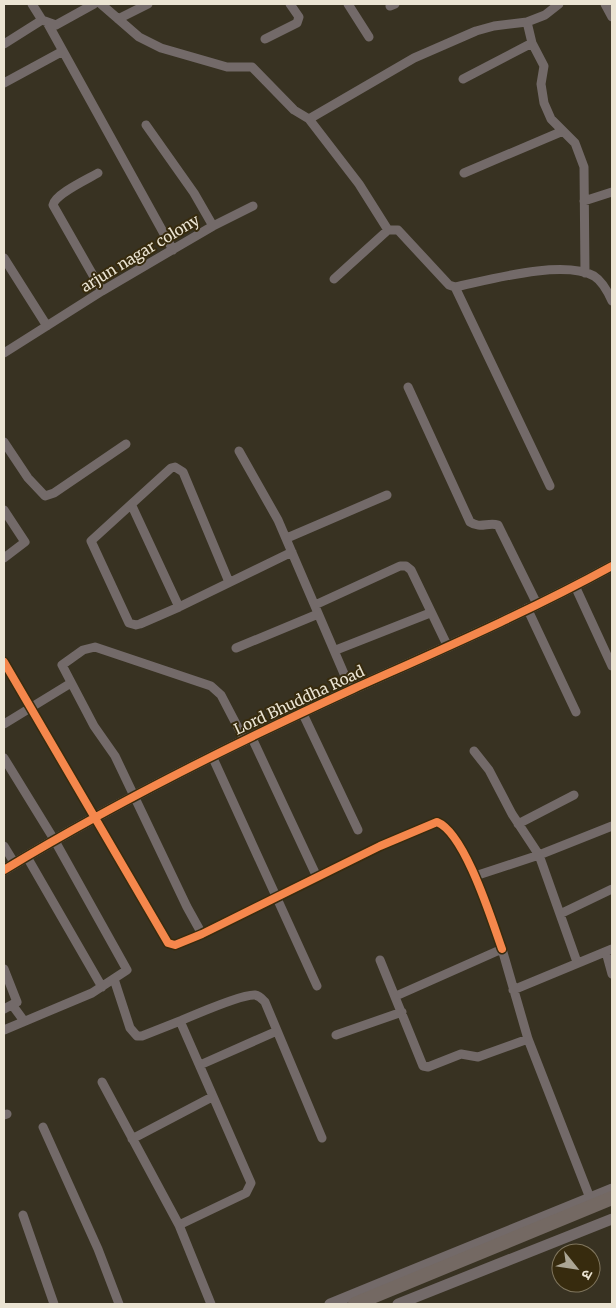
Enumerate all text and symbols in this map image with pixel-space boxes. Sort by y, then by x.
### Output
street label: arjun nagar colony [77,210,203,296]
street label: Lord Bhuddha Road [231,661,367,739]
north arrow [551,1243,601,1293]
text: उ [577,1266,597,1283]

